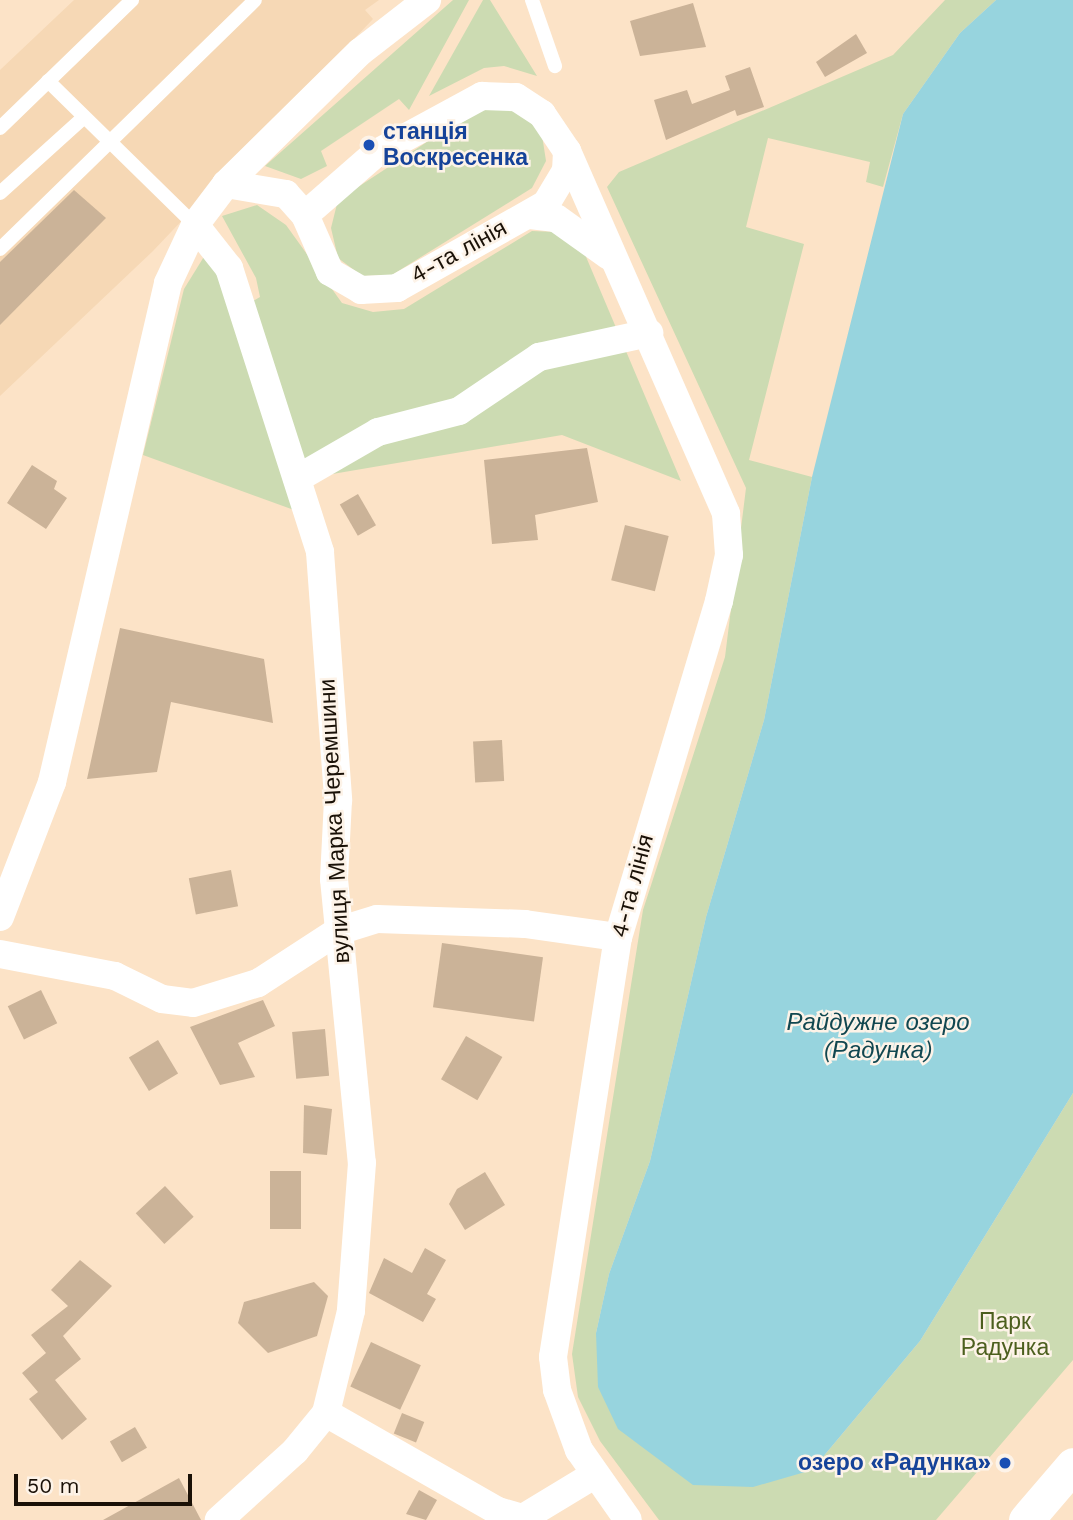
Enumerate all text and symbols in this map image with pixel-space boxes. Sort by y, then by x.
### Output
place label: станція Воскресенка [383,118,528,172]
marker: станція Воскресенка [361,137,377,153]
street label: 4-та лінія [406,214,512,290]
street label: вулиця Марка Черемшини [314,678,356,964]
street label: 4-та лінія [606,831,660,941]
water label: Райдужне озеро (Радунка) [786,1009,970,1065]
park label: Парк Радунка [961,1308,1049,1362]
place label: озеро «Радунка» [798,1449,991,1477]
marker: озеро «Радунка» [997,1455,1013,1471]
scale bar [18,1460,196,1504]
text: 50 m [27,1473,79,1498]

